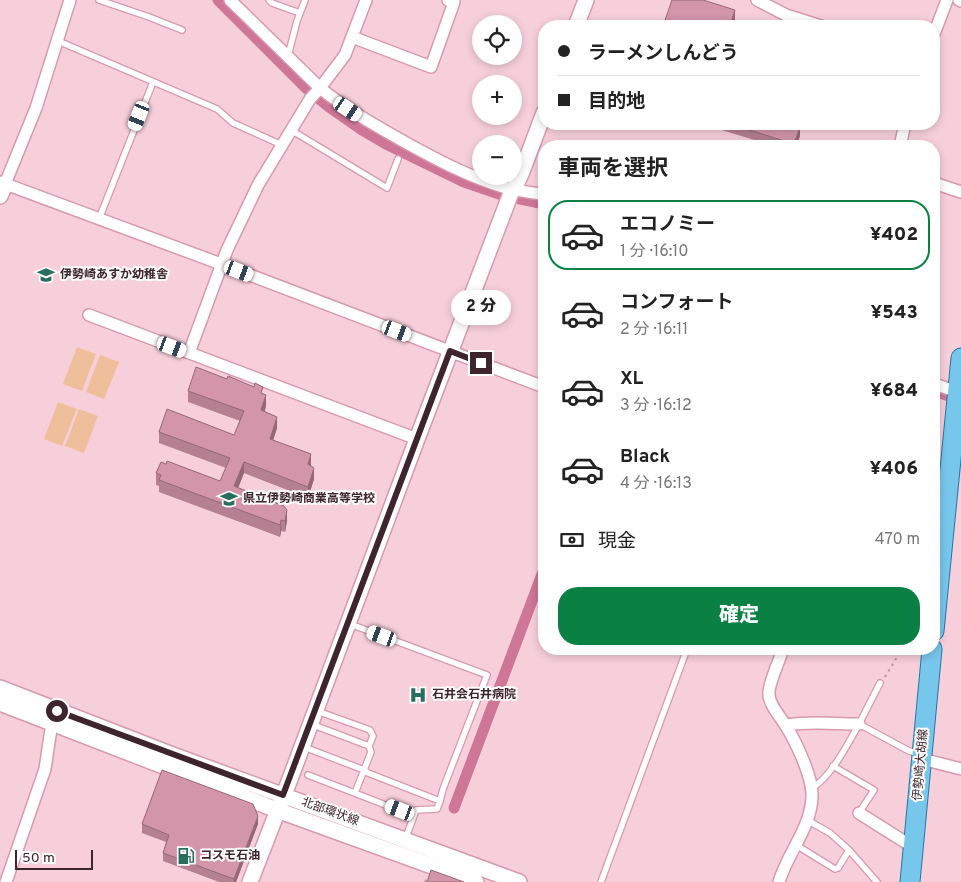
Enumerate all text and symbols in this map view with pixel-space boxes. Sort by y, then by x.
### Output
map controls [472,15,522,185]
button: locate [472,15,522,65]
text: ラーメンしんどう [588,42,739,66]
button: + [472,75,522,125]
text: 目的地 [588,90,645,114]
car [331,94,364,124]
car [126,99,151,133]
button: − [472,135,522,185]
text: 車両を選択 [558,156,668,183]
icon: car [560,213,605,258]
text: エコノミー [620,213,715,237]
text: ¥402 [870,223,918,247]
text: 1 分 · 16:10 [620,242,689,262]
car [222,259,255,283]
school or university icon: 伊勢崎あすか幼稚舎 [36,265,56,285]
place label: 伊勢崎あすか幼稚舎 [60,267,168,283]
callout: 2 分 [451,290,511,326]
icon: car [560,291,605,336]
text: コンフォート [620,291,733,315]
text: 2 分 [466,297,496,317]
text: ¥543 [871,301,918,325]
car [380,319,413,343]
text: 2 分 · 16:11 [620,320,688,340]
car [155,335,188,359]
route end [470,352,492,374]
text: XL [620,367,643,391]
icon: car [560,369,605,414]
text: ¥684 [870,379,918,403]
text: 3 分 · 16:12 [620,396,692,416]
text: Black [620,445,670,469]
icon: car [560,447,605,492]
text: ¥406 [869,457,918,481]
text: 4 分 · 16:13 [620,474,692,494]
school or university icon: 県立伊勢崎商業高等学校 [219,489,239,509]
place label: 県立伊勢崎商業高等学校 [243,491,375,507]
icon: cash [558,526,586,554]
text: 現金 [598,530,636,554]
text: 470 m [875,530,920,550]
button: 確定 [558,587,920,645]
car [365,624,398,648]
hospital icon: 石井会石井病院 [408,685,428,705]
place label: 石井会石井病院 [432,687,516,703]
route start [46,700,68,722]
street label: 伊勢崎大胡線 [910,728,932,802]
street label: 北部環状線 [299,794,361,830]
car [383,798,416,822]
fuel station icon: コスモ石油 [176,846,196,866]
scale bar [15,847,92,870]
place label: コスモ石油 [200,848,260,864]
text: 50 m [22,850,55,867]

